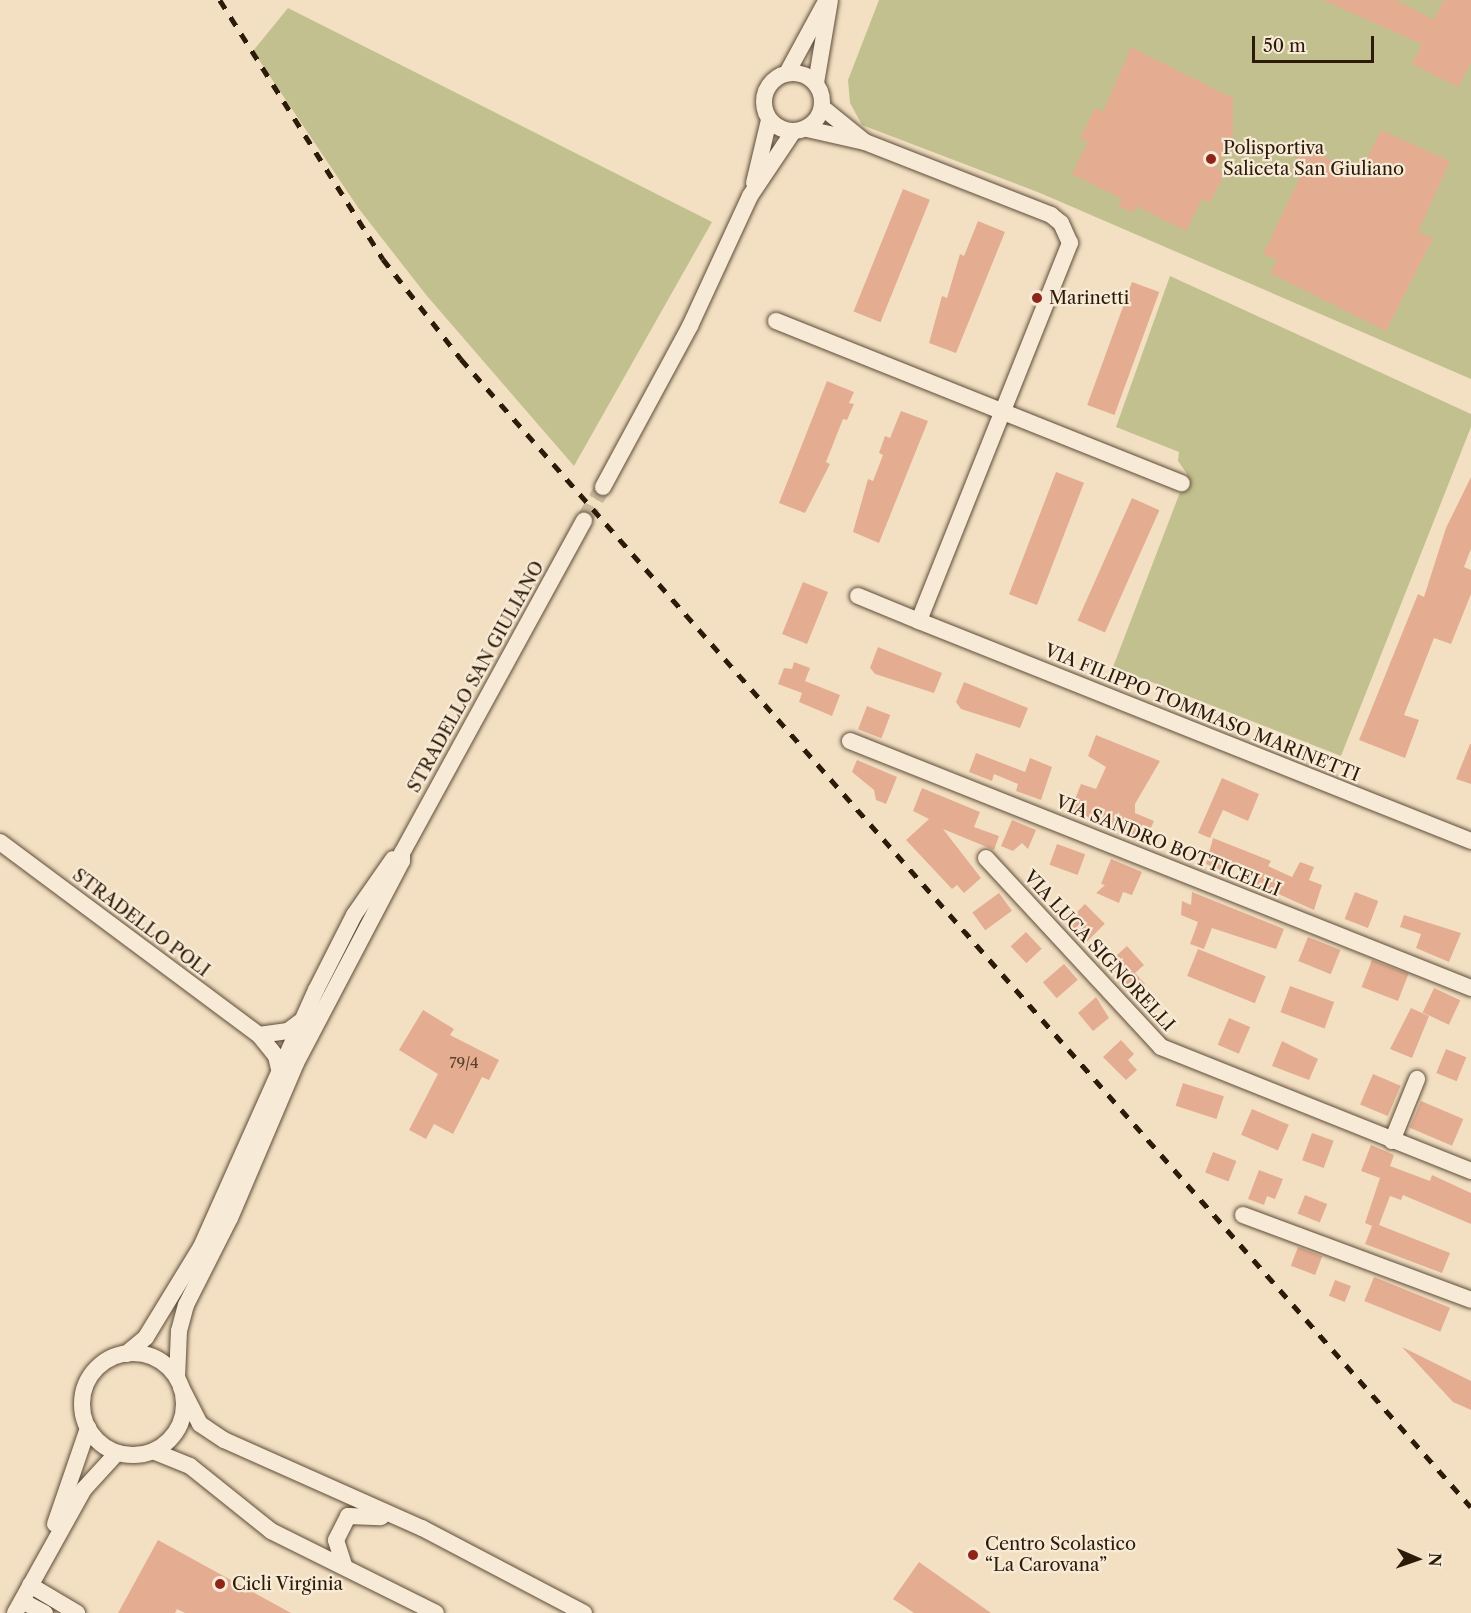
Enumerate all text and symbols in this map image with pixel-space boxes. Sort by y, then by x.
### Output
scale bar [1255,24,1376,62]
text: 50 m [1263,35,1306,57]
place label: Polisportiva Saliceta San Giuliano [1223,138,1404,180]
marker: Polisportiva Saliceta San Giuliano [1204,152,1218,166]
place label: Marinetti [1049,287,1129,309]
marker: Marinetti [1030,291,1044,305]
street label: STRADELLO SAN GIULIANO [403,558,549,796]
street label: VIA FILIPPO TOMMASO MARINETTI [1041,639,1363,787]
street label: VIA SANDRO BOTTICELLI [1052,791,1284,901]
street label: STRADELLO POLI [68,864,214,982]
street label: VIA LUCA SIGNORELLI [1019,866,1179,1036]
house number: 79/4 [449,1054,479,1072]
north arrow [1387,1529,1447,1589]
place label: Centro Scolastico “La Carovana” [985,1534,1136,1576]
marker: Centro Scolastico “La Carovana” [966,1548,980,1562]
text: N [1425,1552,1445,1567]
place label: Cicli Virginia [232,1573,344,1595]
marker: Cicli Virginia [213,1577,227,1591]

